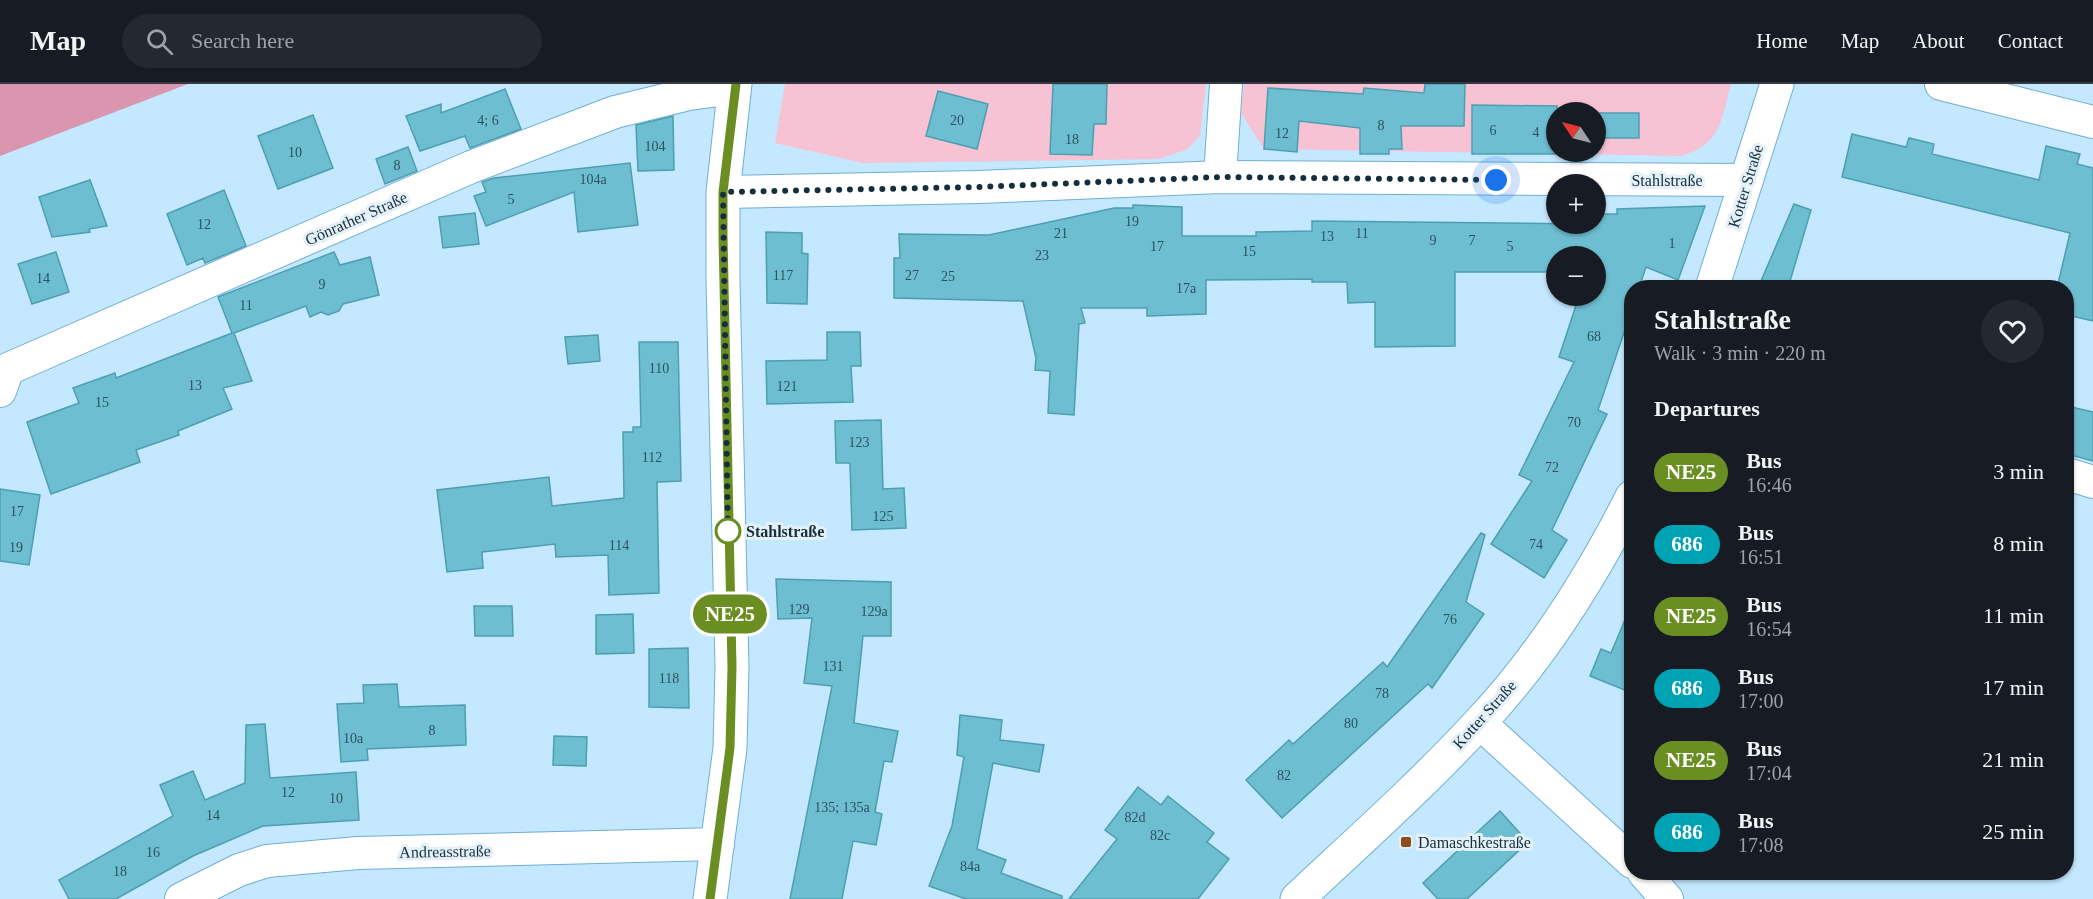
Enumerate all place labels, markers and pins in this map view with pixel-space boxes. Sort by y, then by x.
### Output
marker: Stahlstraße [715,518,741,544]
place label: Stahlstraße [746,523,824,540]
place label: Damaschkestraße [1418,834,1531,851]
marker: Damaschkestraße [1399,835,1413,849]

